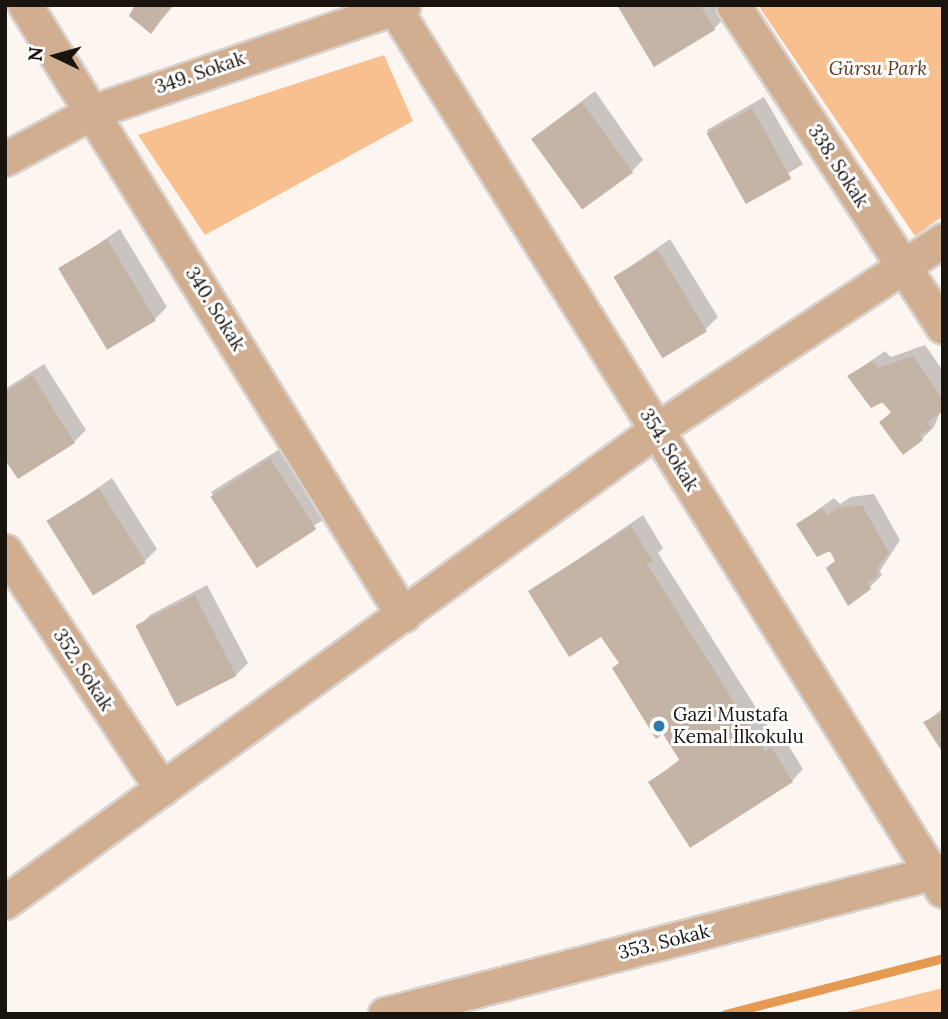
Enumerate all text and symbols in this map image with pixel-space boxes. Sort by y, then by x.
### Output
north arrow [21,21,91,91]
text: N [22,46,48,63]
street label: 349. Sokak [152,47,248,99]
park label: Gürsu Park [829,58,927,80]
street label: 338. Sokak [803,121,873,211]
street label: 340. Sokak [180,263,250,355]
street label: 354. Sokak [635,405,703,495]
street label: 352. Sokak [48,625,118,715]
place label: Gazi Mustafa Kemal İlkokulu [673,704,804,748]
marker: Gazi Mustafa Kemal İlkokulu [651,718,667,734]
street label: 353. Sokak [616,920,712,964]

